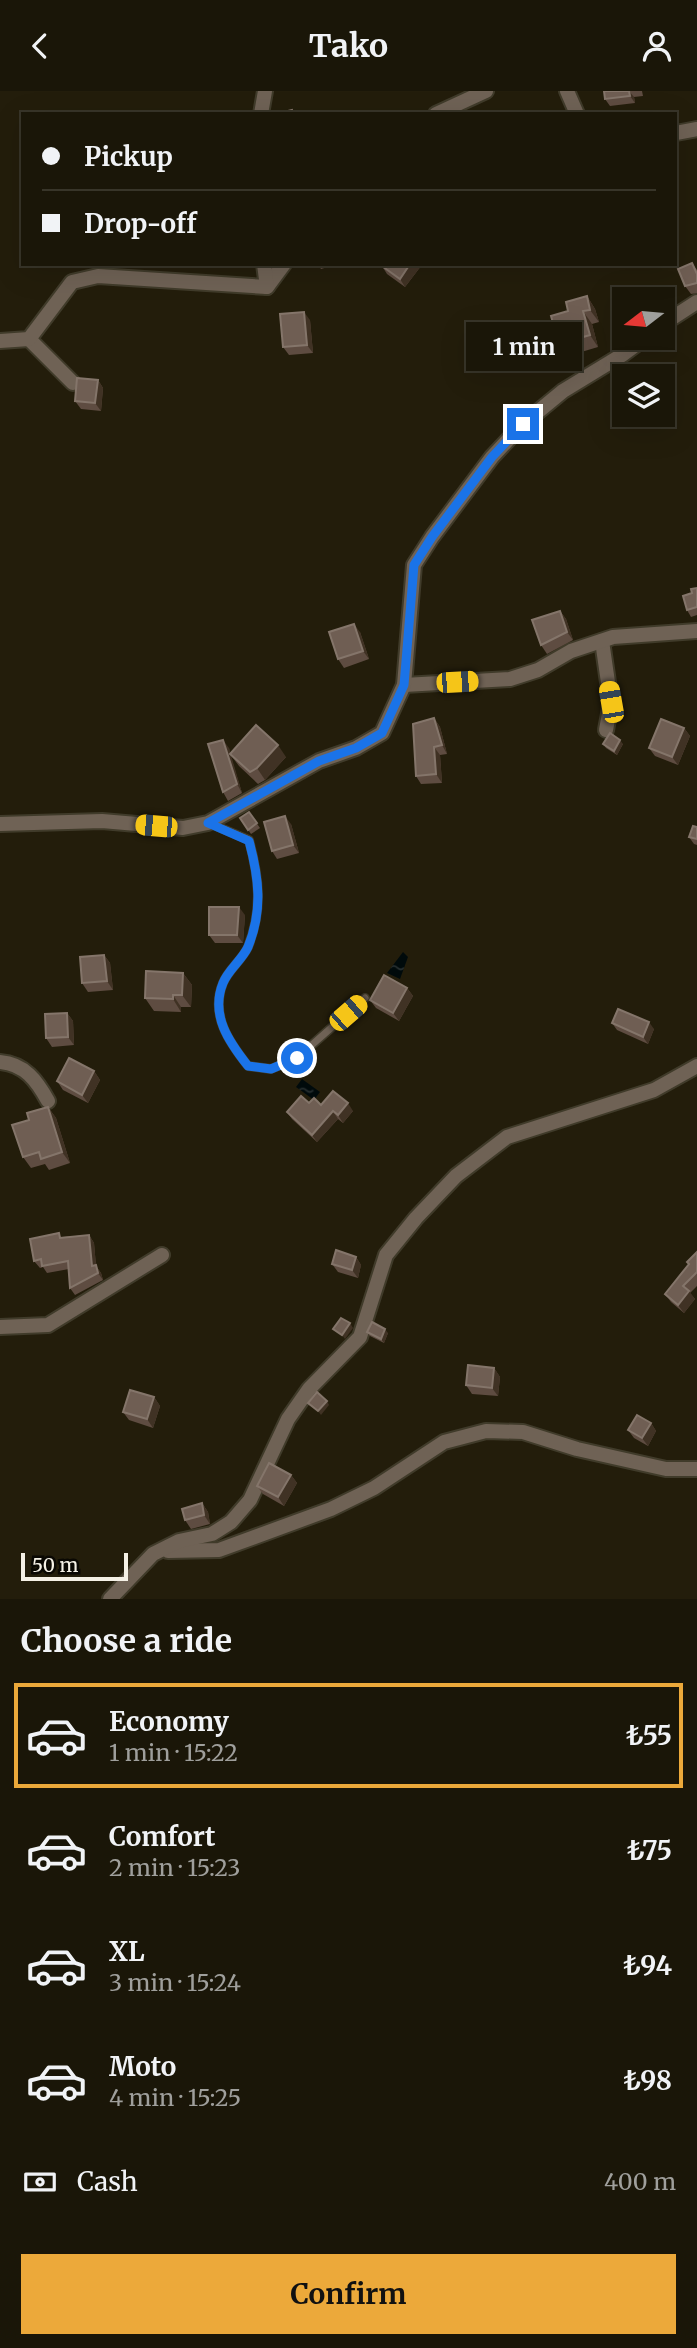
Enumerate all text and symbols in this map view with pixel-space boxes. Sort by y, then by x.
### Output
text: Tako [309,26,388,66]
icon: back [21,27,59,65]
icon: person [638,27,676,65]
text: Pickup [84,140,173,173]
text: Drop-off [84,207,197,240]
north arrow [612,287,676,350]
map controls [612,287,675,427]
callout: 1 min [465,323,581,371]
text: 1 min [493,332,555,361]
button: layers [612,364,675,427]
route end [507,408,539,440]
car [436,670,479,694]
car [598,679,625,725]
car [135,814,178,838]
car [326,991,371,1035]
route start [281,1042,313,1074]
scale bar [21,1550,128,1582]
text: 50 m [32,1553,78,1577]
text: Choose a ride [21,1621,232,1661]
icon: car [25,1704,88,1767]
text: Economy [109,1705,229,1738]
text: ₺55 [626,1719,672,1752]
text: 1 min · 15:22 [109,1738,238,1767]
icon: car [25,1819,88,1882]
text: Comfort [109,1820,215,1853]
text: ₺75 [627,1834,672,1867]
text: 2 min · 15:23 [109,1853,240,1882]
icon: car [25,1934,88,1997]
text: XL [109,1935,145,1968]
text: ₺94 [623,1949,672,1982]
text: 3 min · 15:24 [109,1968,241,1997]
icon: car [25,2049,88,2112]
text: Moto [109,2050,176,2083]
text: ₺98 [623,2064,672,2097]
text: 4 min · 15:25 [109,2083,241,2112]
icon: cash [21,2163,59,2201]
text: Cash [77,2165,138,2198]
text: 400 m [604,2167,676,2196]
button: Confirm [21,2254,676,2334]

